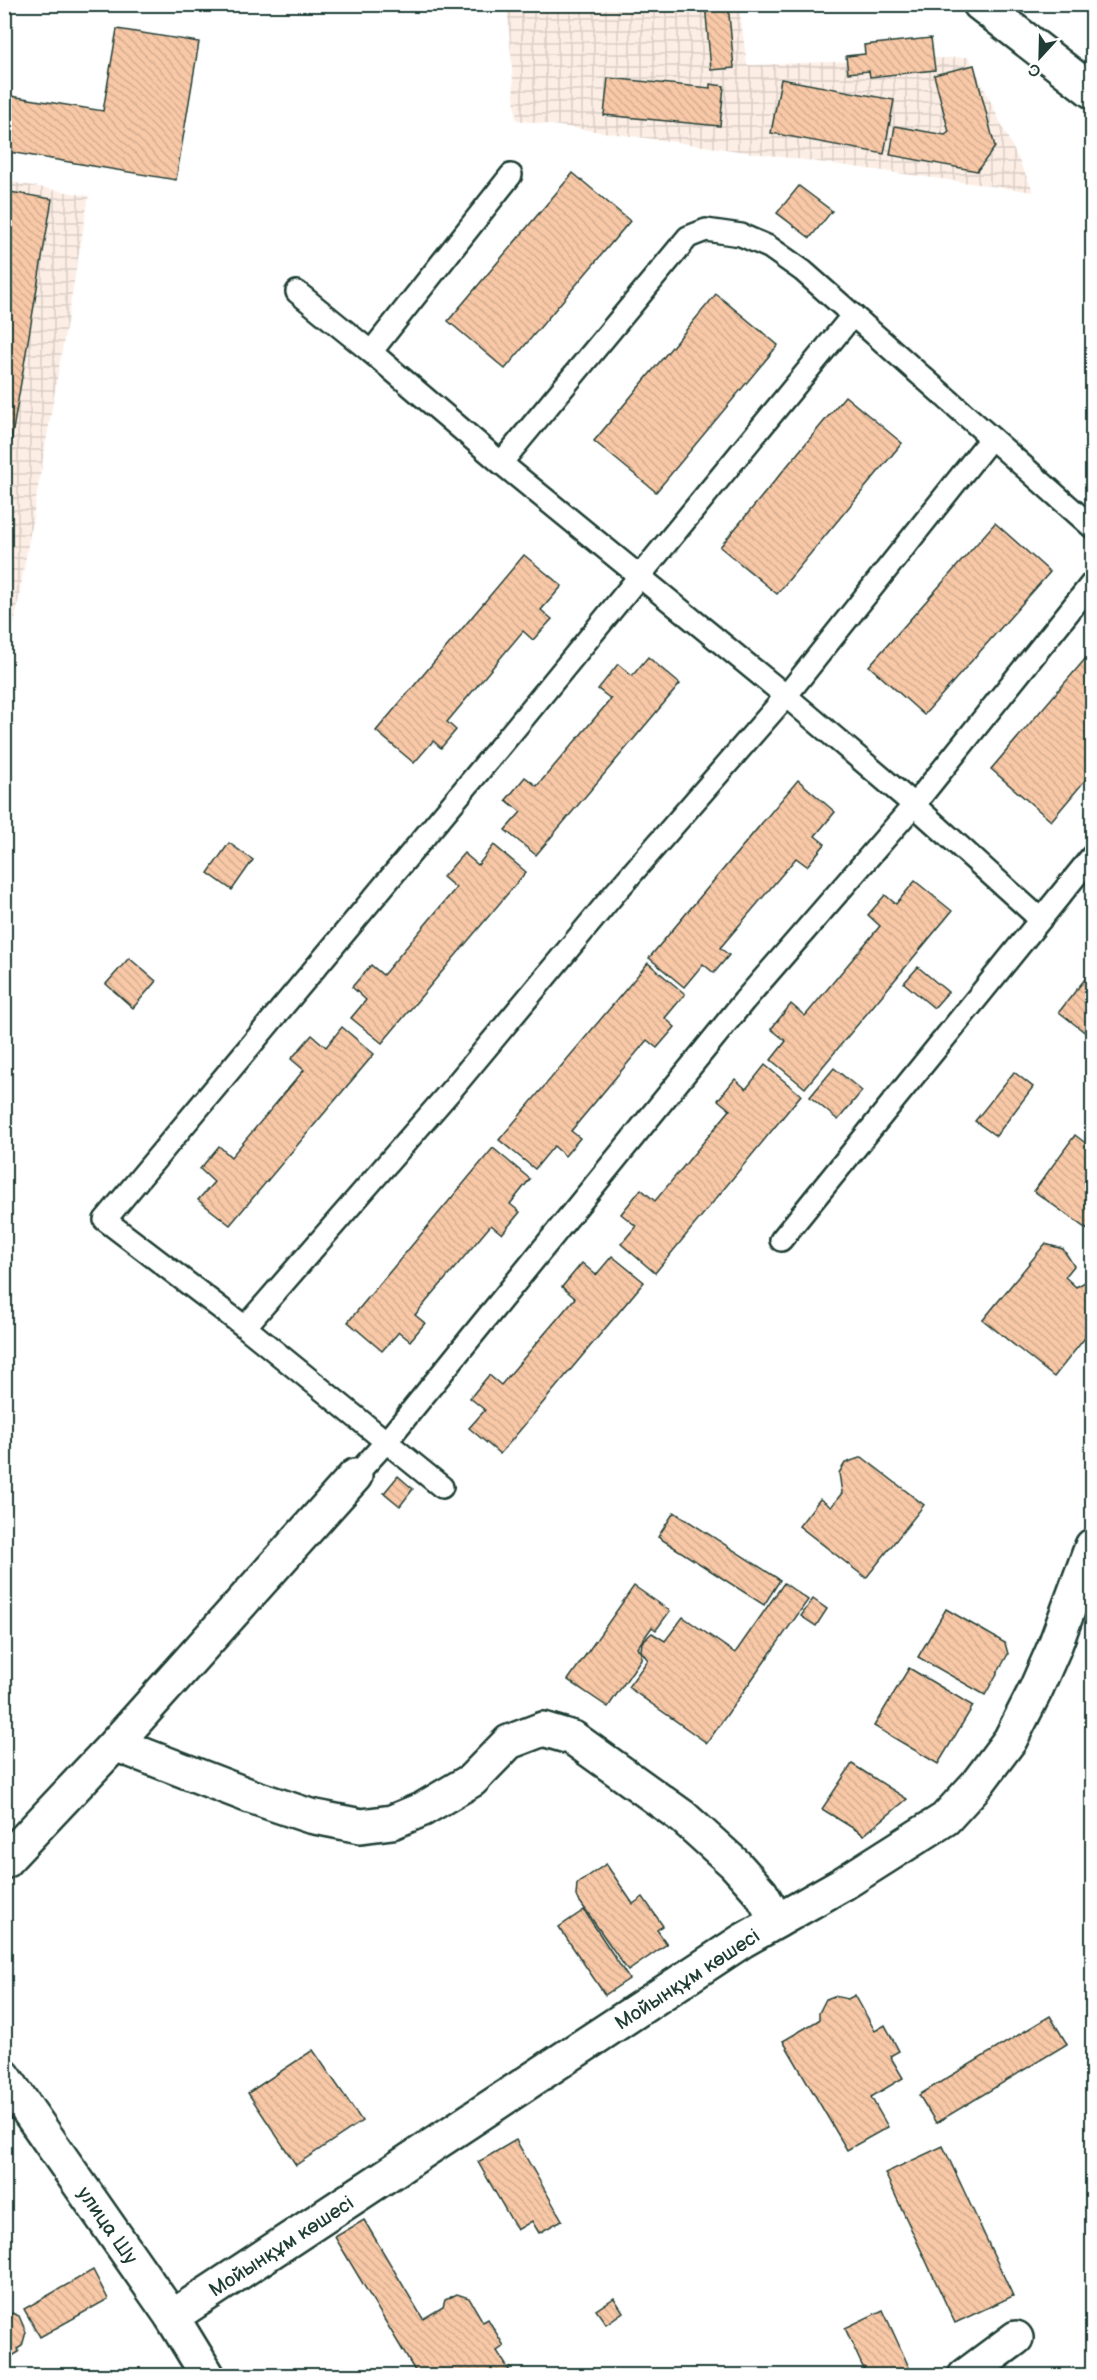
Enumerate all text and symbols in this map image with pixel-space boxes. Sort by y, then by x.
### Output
north arrow [1010,27,1070,87]
text: С [1026,59,1044,80]
street label: Мойынқұм көшесі [611,1924,764,2036]
street label: улица Шу [72,2182,143,2269]
street label: Мойынқұм көшесі [205,2191,358,2303]

